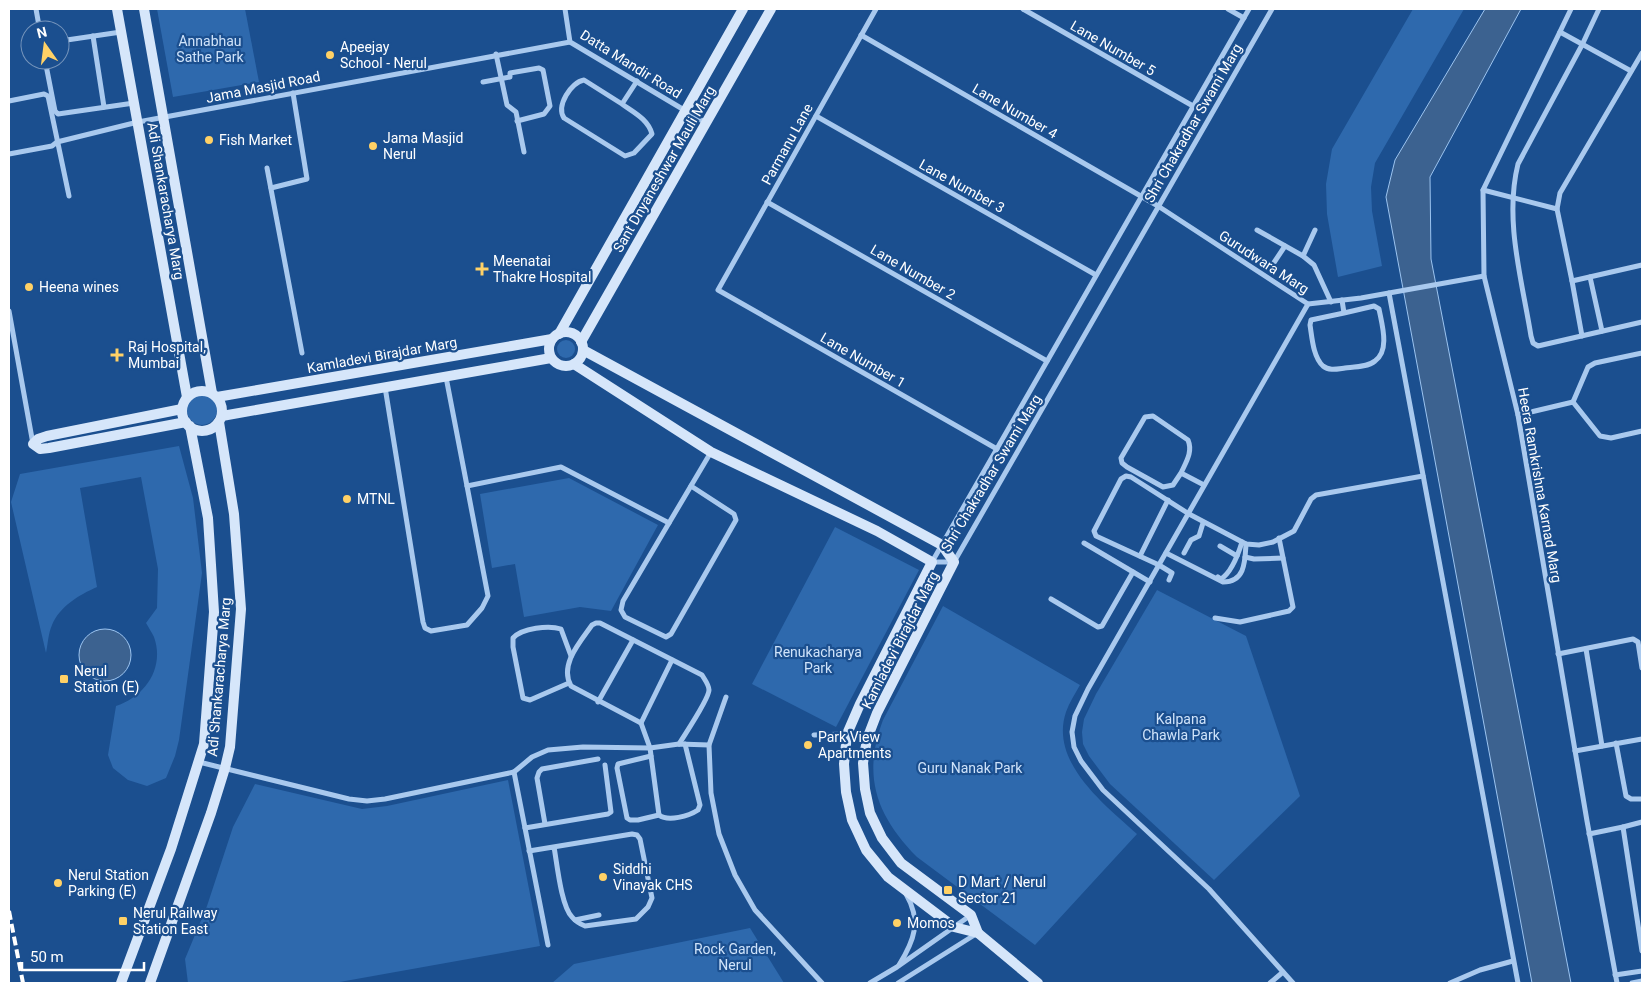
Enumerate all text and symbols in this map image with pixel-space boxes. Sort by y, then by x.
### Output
street label: Lane Number 5 [1068,17,1158,79]
north arrow [20,20,70,70]
text: N [35,23,49,41]
street label: Datta Mandir Road [577,26,685,102]
park label: Annabhau Sathe Park [176,33,245,65]
place label: Apeejay School - Nerul [340,39,427,71]
street label: Shri Chakradhar Swami Marg [1141,41,1245,205]
marker: Apeejay School - Nerul [324,49,336,61]
street label: Jama Masjid Road [205,68,321,106]
street label: Lane Number 4 [970,80,1060,142]
street label: Sant Dnyaneshwar Mauli Marg [610,83,718,255]
street label: Parmanu Lane [758,101,816,187]
street label: Adi Shankaracharya Marg [144,121,188,281]
place label: Jama Masjid Nerul [383,130,463,162]
place label: Fish Market [219,132,293,148]
marker: Fish Market [203,134,215,146]
marker: Jama Masjid Nerul [367,140,379,152]
street label: Lane Number 3 [917,156,1007,216]
street label: Gurudwara Marg [1216,227,1312,297]
street label: Lane Number 2 [868,241,958,303]
place label: Meenatai Thakre Hospital [493,253,591,285]
marker: Meenatai Thakre Hospital [475,262,489,276]
place label: Heena wines [39,279,119,295]
marker: Heena wines [23,281,35,293]
street label: Lane Number 1 [818,329,908,391]
street label: Kamladevi Birajdar Marg [306,334,458,376]
place label: Raj Hospital, Mumbai [128,339,206,371]
marker: Raj Hospital, Mumbai [110,348,124,362]
street label: Heera Ramkrishna Karnad Marg [1515,386,1565,584]
street label: Shri Chakradhar Swami Marg [938,391,1044,555]
place label: MTNL [357,491,395,507]
marker: MTNL [341,493,353,505]
street label: Kamladevi Birajdar Marg [858,569,942,711]
street label: Adi Shankaracharya Marg [204,597,234,757]
park label: Renukacharya Park [774,644,862,676]
place label: Nerul Station (E) [74,663,139,696]
marker: Nerul Station (E) [58,673,70,685]
park label: Kalpana Chawla Park [1142,711,1221,743]
place label: Park View Apartments [818,729,892,761]
marker: Park View Apartments [802,739,814,751]
park label: Guru Nanak Park [918,760,1023,776]
place label: Siddhi Vinayak CHS [613,861,693,893]
place label: Nerul Station Parking (E) [68,867,149,900]
marker: Siddhi Vinayak CHS [597,871,609,883]
place label: D Mart / Nerul Sector 21 [958,874,1046,906]
marker: Nerul Station Parking (E) [52,877,64,889]
marker: D Mart / Nerul Sector 21 [942,884,954,896]
place label: Nerul Railway Station East [133,905,218,937]
marker: Nerul Railway Station East [117,915,129,927]
place label: Momos [907,915,955,931]
marker: Momos [891,917,903,929]
scale bar [22,940,145,972]
park label: Rock Garden, Nerul [694,941,776,973]
text: 50 m [30,948,64,966]

